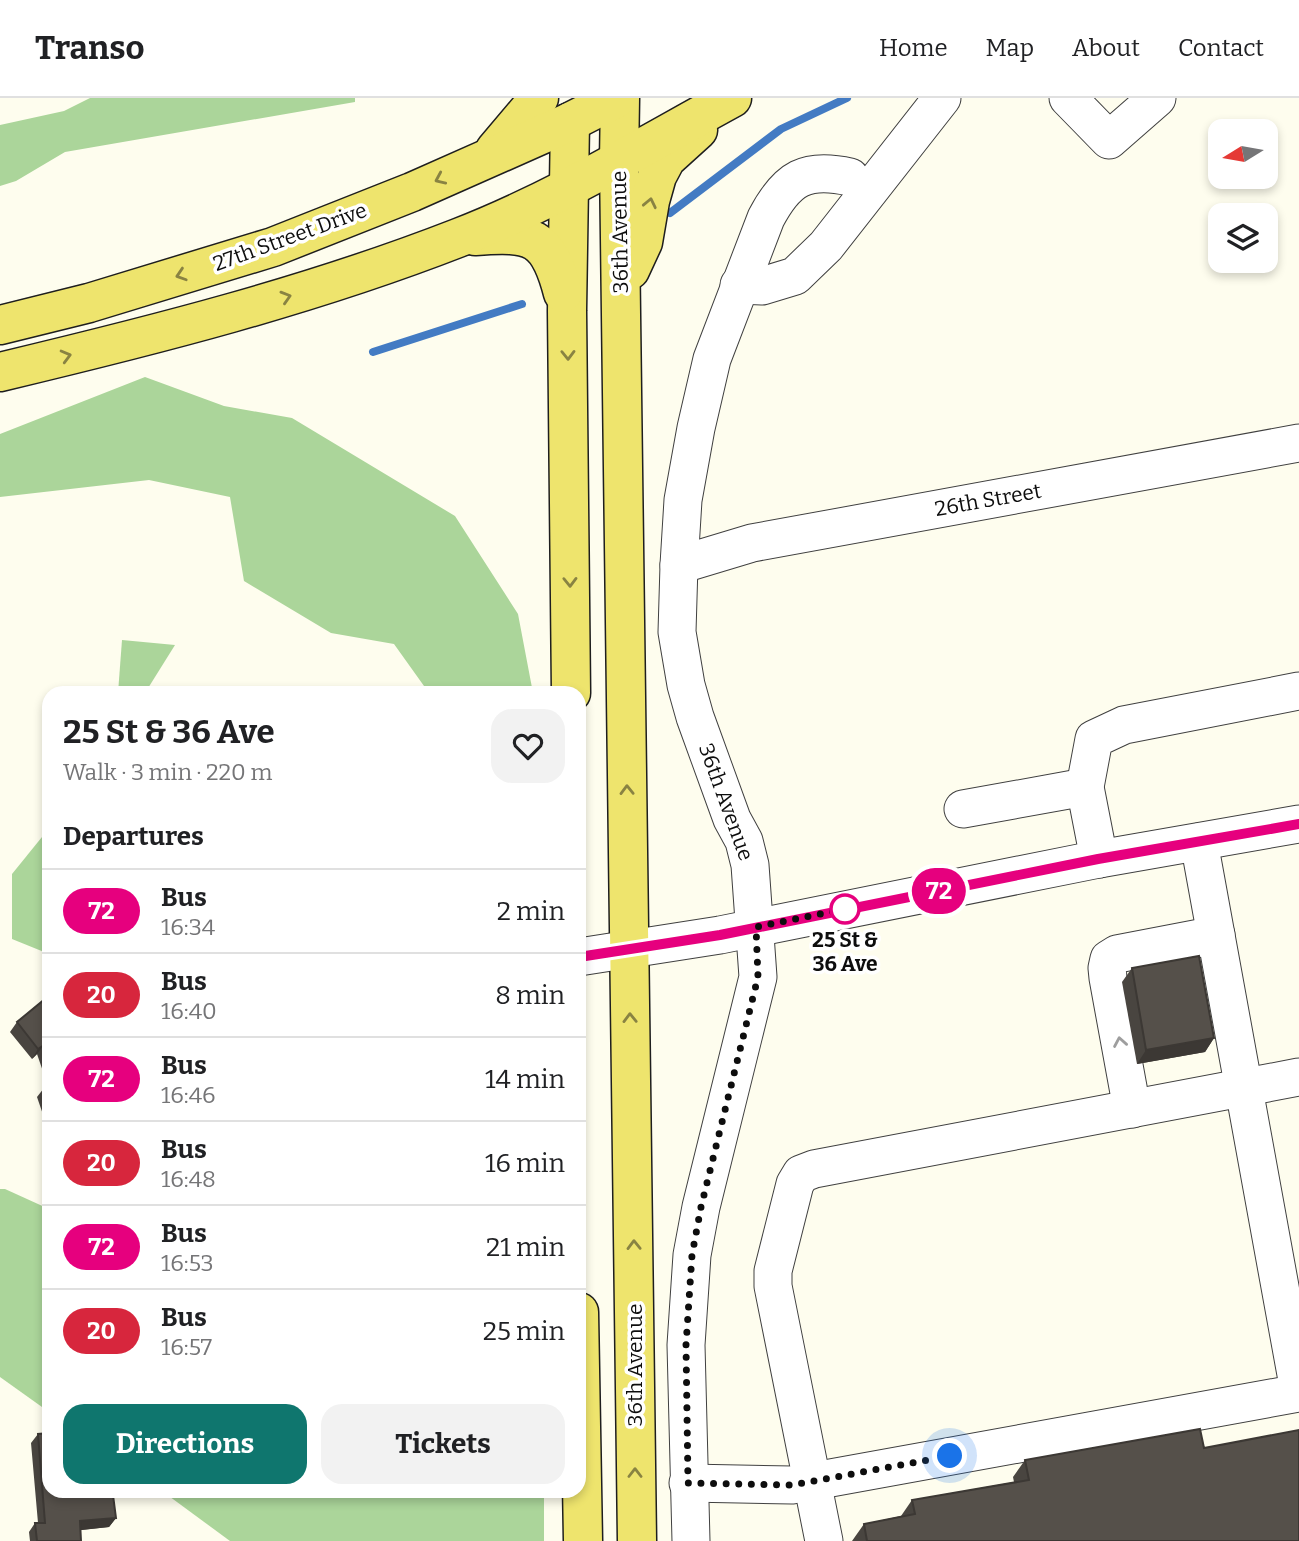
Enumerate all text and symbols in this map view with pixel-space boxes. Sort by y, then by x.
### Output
text: Transo [35,28,144,68]
text: Home [879,34,948,62]
text: Map [986,34,1034,62]
text: About [1072,34,1140,62]
text: Contact [1178,34,1264,62]
north arrow [1208,119,1278,189]
map controls [1208,119,1278,273]
street label: 36th Avenue [606,170,634,294]
one-way arrow [435,171,447,185]
street label: 27th Street Drive [210,197,370,277]
one-way arrow [641,197,656,209]
button: layers [1208,203,1278,273]
one-way arrow [175,267,188,281]
one-way arrow [280,291,292,306]
one-way arrow [560,349,575,360]
one-way arrow [60,350,72,364]
street label: 26th Street [933,478,1044,522]
one-way arrow [562,577,578,588]
button: heart [491,709,565,783]
text: 25 St & 36 Ave [63,712,275,752]
street label: 36th Avenue [693,740,759,864]
text: Walk · 3 min · 220 m [63,758,272,786]
one-way arrow [619,785,635,795]
text: Departures [63,821,204,852]
line badge: 72 [908,868,970,914]
text: 72 [926,877,952,905]
text: Bus [161,882,207,913]
marker: 25 St & 36 Ave [830,894,860,924]
text: 2 min [497,896,565,927]
text: 72 [88,897,115,925]
text: 16:34 [161,913,215,941]
place label: 25 St & 36 Ave [812,927,878,977]
text: Bus [161,966,207,997]
text: 8 min [495,980,565,1011]
text: 20 [87,981,116,1009]
text: 16:40 [161,997,217,1025]
one-way arrow [622,1012,638,1023]
one-way arrow [1113,1036,1128,1048]
text: Bus [161,1050,207,1081]
text: 14 min [485,1064,565,1095]
text: 72 [88,1065,115,1093]
text: 16:46 [161,1081,216,1109]
text: Bus [161,1134,207,1165]
text: 16 min [485,1148,565,1179]
text: 20 [87,1149,116,1177]
text: 16:48 [161,1165,216,1193]
text: Bus [161,1218,207,1249]
text: 21 min [486,1232,565,1263]
text: 72 [88,1233,115,1261]
one-way arrow [626,1240,642,1250]
text: 16:53 [161,1249,214,1277]
text: Bus [161,1302,207,1333]
street label: 36th Avenue [622,1304,648,1426]
text: 25 min [483,1316,565,1347]
text: 20 [87,1317,116,1345]
text: 16:57 [161,1333,212,1361]
button: Directions [63,1404,307,1484]
button: Tickets [321,1404,565,1484]
your location [932,1438,967,1473]
one-way arrow [628,1467,643,1478]

